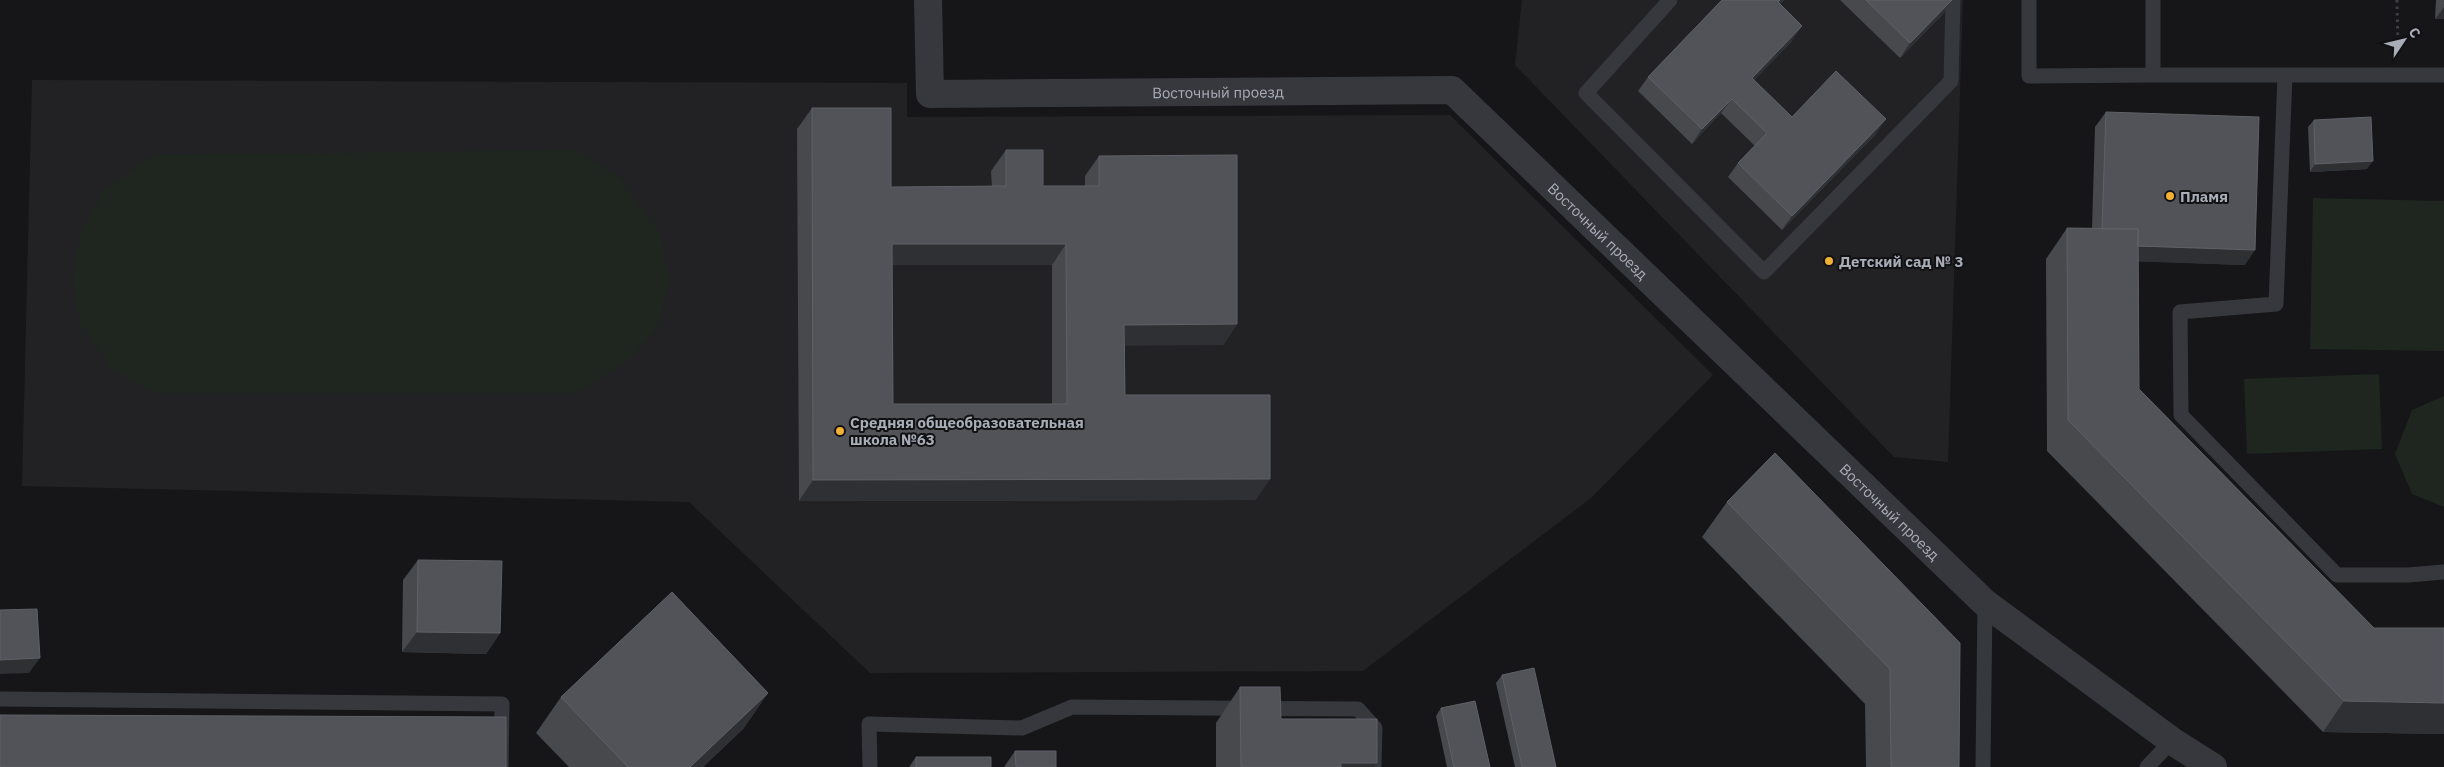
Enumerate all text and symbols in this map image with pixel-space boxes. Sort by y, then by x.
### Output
north arrow [2379,15,2429,65]
text: С [2405,24,2425,41]
street label: Восточный проезд [1152,82,1284,102]
street label: Восточный проезд [1544,178,1652,283]
place label: Пламя [2180,187,2228,206]
marker: Пламя [2164,190,2176,202]
place label: Детский сад № 3 [1839,252,1963,271]
marker: Детский сад № 3 [1823,255,1835,267]
place label: Средняя общеобразовательная школа №63 [850,413,1084,449]
marker: Средняя общеобразовательная школа №63 [834,425,846,437]
street label: Восточный проезд [1836,459,1944,564]

